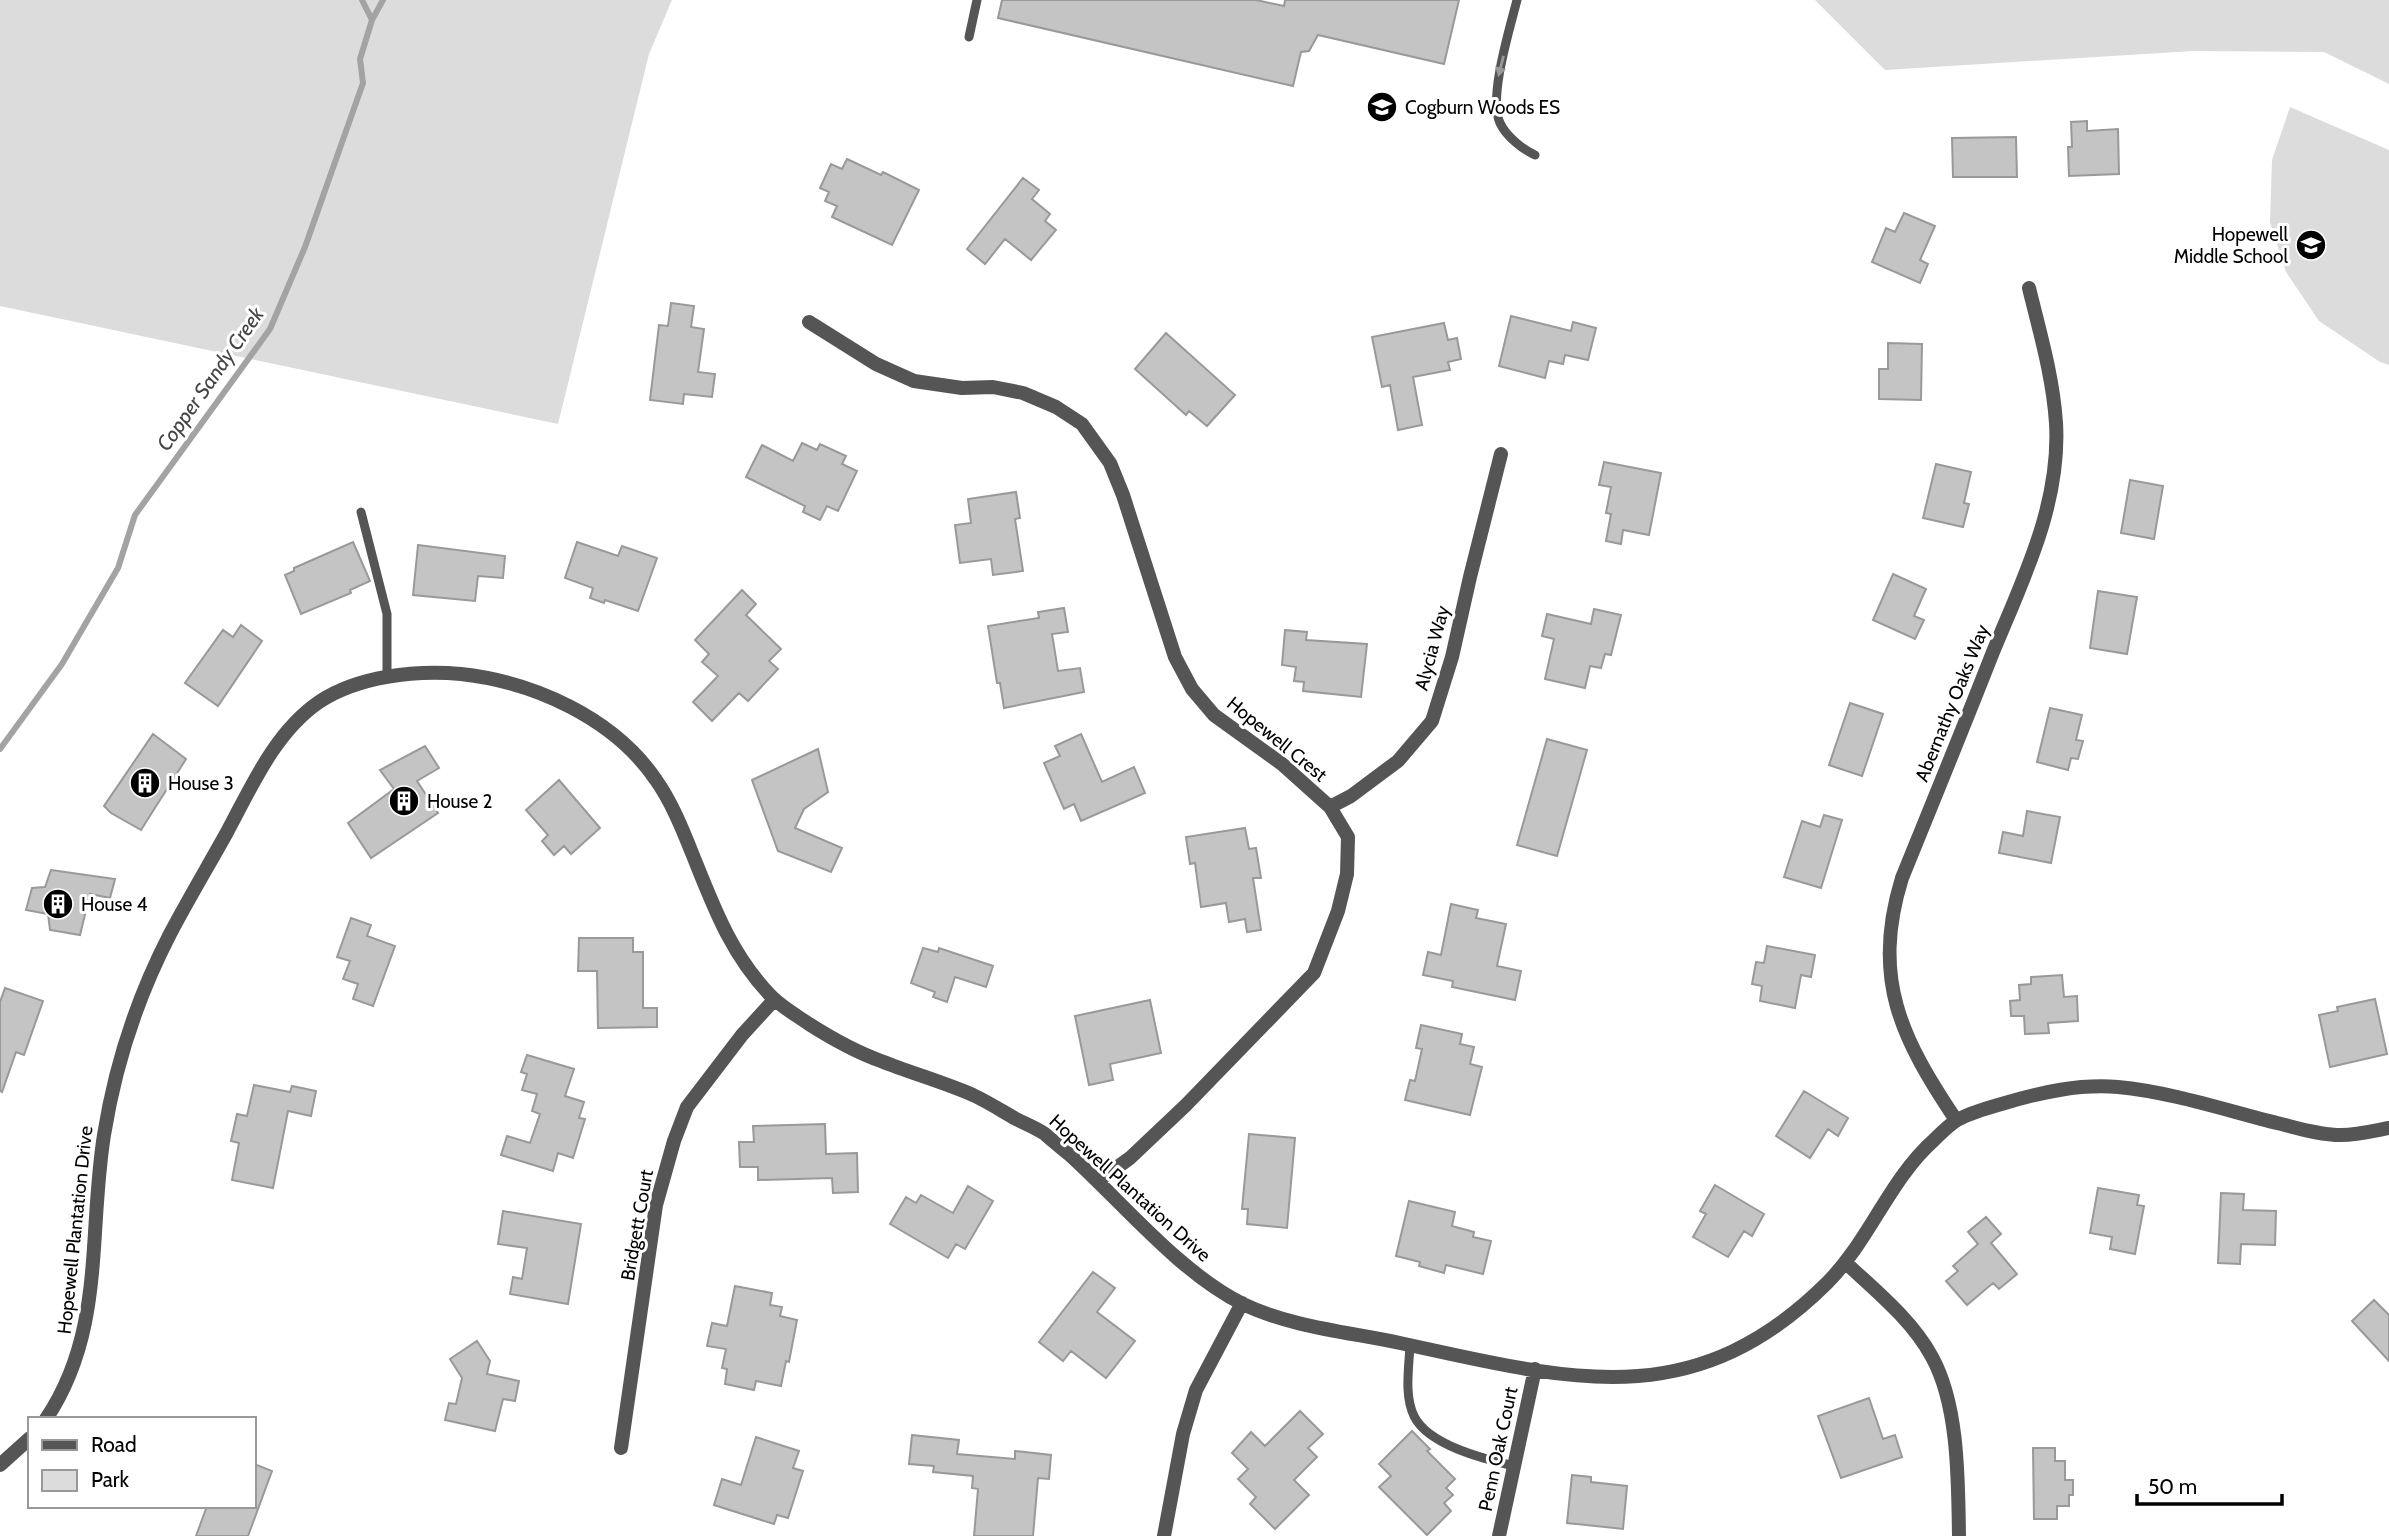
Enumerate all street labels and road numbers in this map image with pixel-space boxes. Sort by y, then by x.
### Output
street label: Alycia Way [1410,603,1454,693]
street label: Abernathy Oaks Way [1910,621,1994,785]
street label: Hopewell Crest [1222,692,1332,787]
street label: Hopewell Plantation Drive [1045,1109,1216,1267]
street label: Hopewell Plantation Drive [53,1125,97,1335]
street label: Bridgett Court [616,1167,658,1282]
street label: Penn Oak Court [1474,1384,1523,1513]

